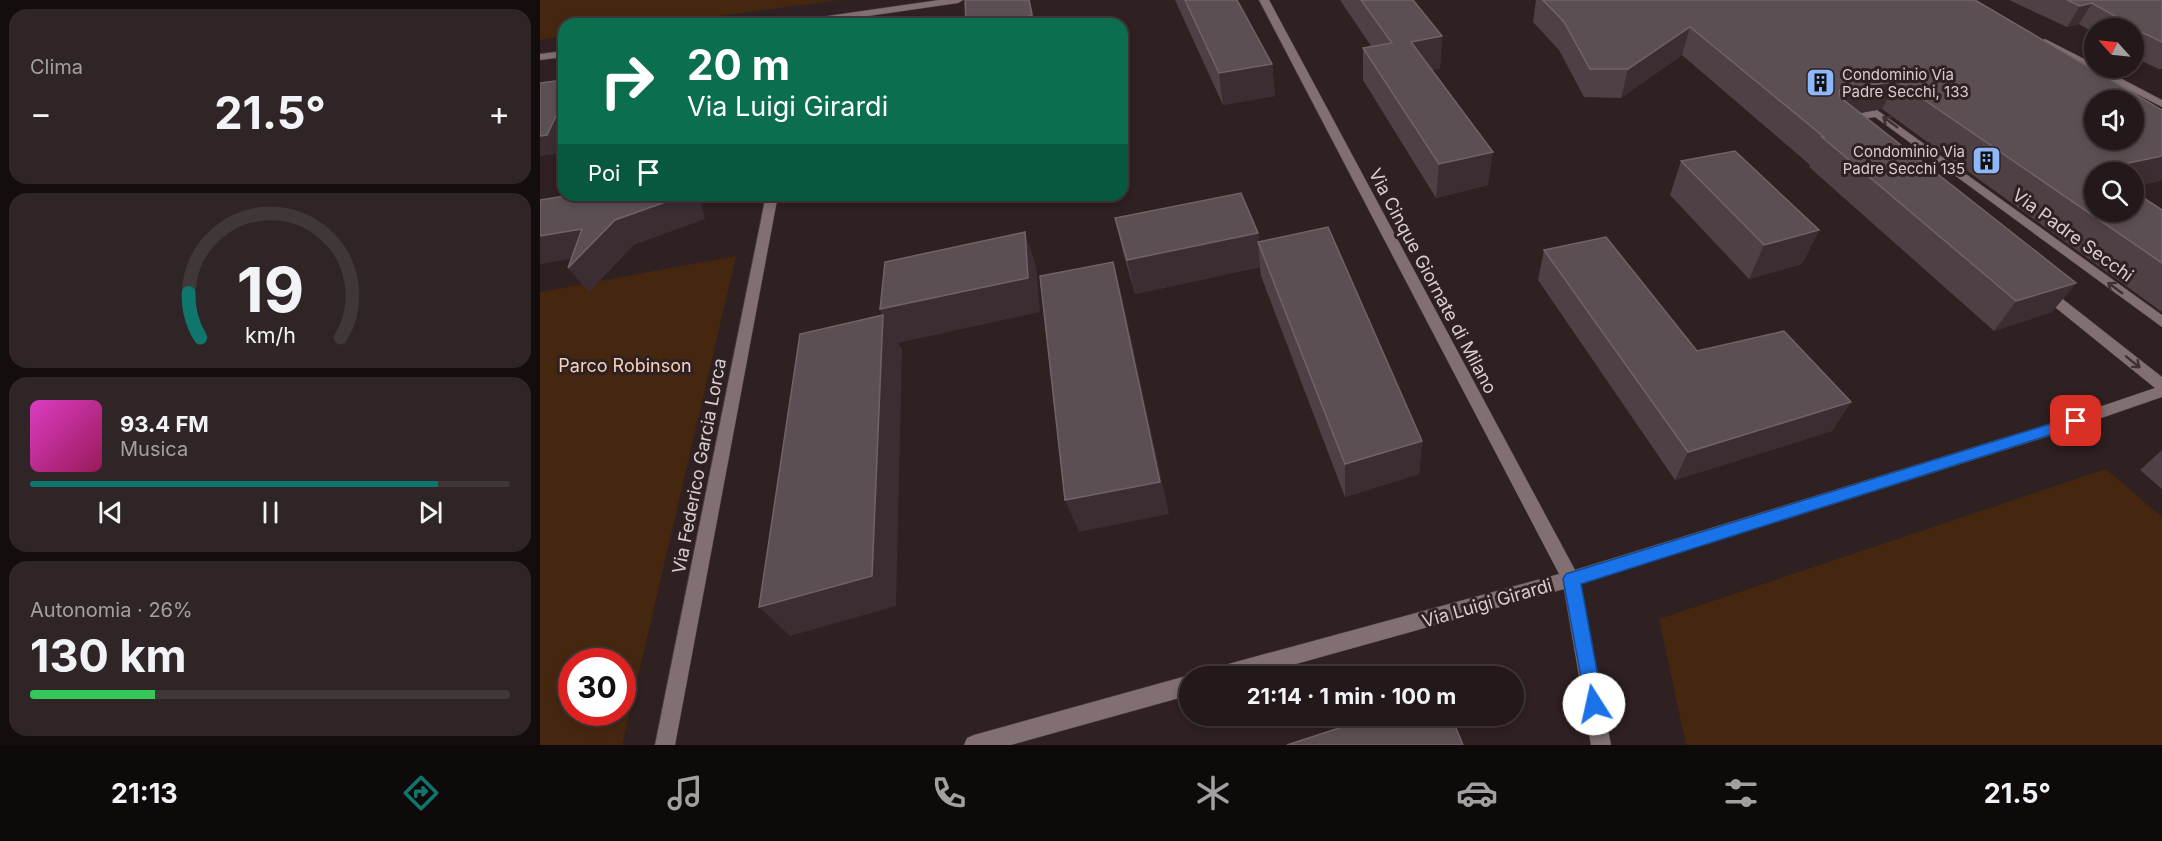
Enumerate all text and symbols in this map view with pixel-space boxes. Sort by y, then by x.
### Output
north arrow [2084,18,2144,78]
map controls [2084,18,2144,222]
text: 20 m [687,39,790,90]
icon: right [588,42,666,120]
text: Clima [30,55,83,79]
place label: Condominio Via Padre Secchi, 133 [1842,65,1969,101]
building icon: Condominio Via Padre Secchi, 133 [1805,67,1837,99]
text: 21.5° [214,85,326,140]
text: Via Luigi Girardi [687,90,888,123]
button: sound [2084,90,2144,150]
text: − [30,93,52,133]
text: + [488,93,510,133]
one-way arrow [1882,116,1898,129]
place label: Condominio Via Padre Secchi 135 [1843,142,1965,178]
building icon: Condominio Via Padre Secchi 135 [1970,144,2002,176]
icon: arrive [632,156,665,189]
text: Poi [588,160,620,186]
button: search [2084,162,2144,222]
street label: Via Cinque Giornate di Milano [1365,165,1501,397]
street label: Via Padre Secchi [2008,184,2138,286]
text: 19 [236,252,304,327]
one-way arrow [2107,282,2123,294]
text: km/h [245,322,295,348]
park label: Parco Robinson [558,355,692,376]
street label: Via Federico Garcia Lorca [668,356,730,576]
one-way arrow [2125,356,2141,369]
pin [2050,395,2101,446]
icon: arrive [2059,404,2092,437]
text: 93.4 FM [120,411,209,437]
text: Musica [120,437,188,461]
icon: previous [94,496,127,529]
icon: pause [254,496,287,529]
icon: next [414,496,447,529]
street label: Via Luigi Girardi [1420,574,1554,632]
text: Autonomia · 26% [30,598,193,622]
text: 130 km [30,628,187,683]
speed limit sign: 30 [558,648,636,726]
position arrow [1562,672,1626,736]
text: 21:14 · 1 min · 100 m [1247,683,1456,709]
icon: directions [400,772,442,814]
icon: music [664,772,706,814]
icon: phone [928,772,970,814]
icon: climate [1192,772,1234,814]
icon: car [1456,772,1498,814]
icon: filters [1720,772,1762,814]
text: 21:13 [111,777,178,810]
text: 21.5° [1984,777,2051,810]

